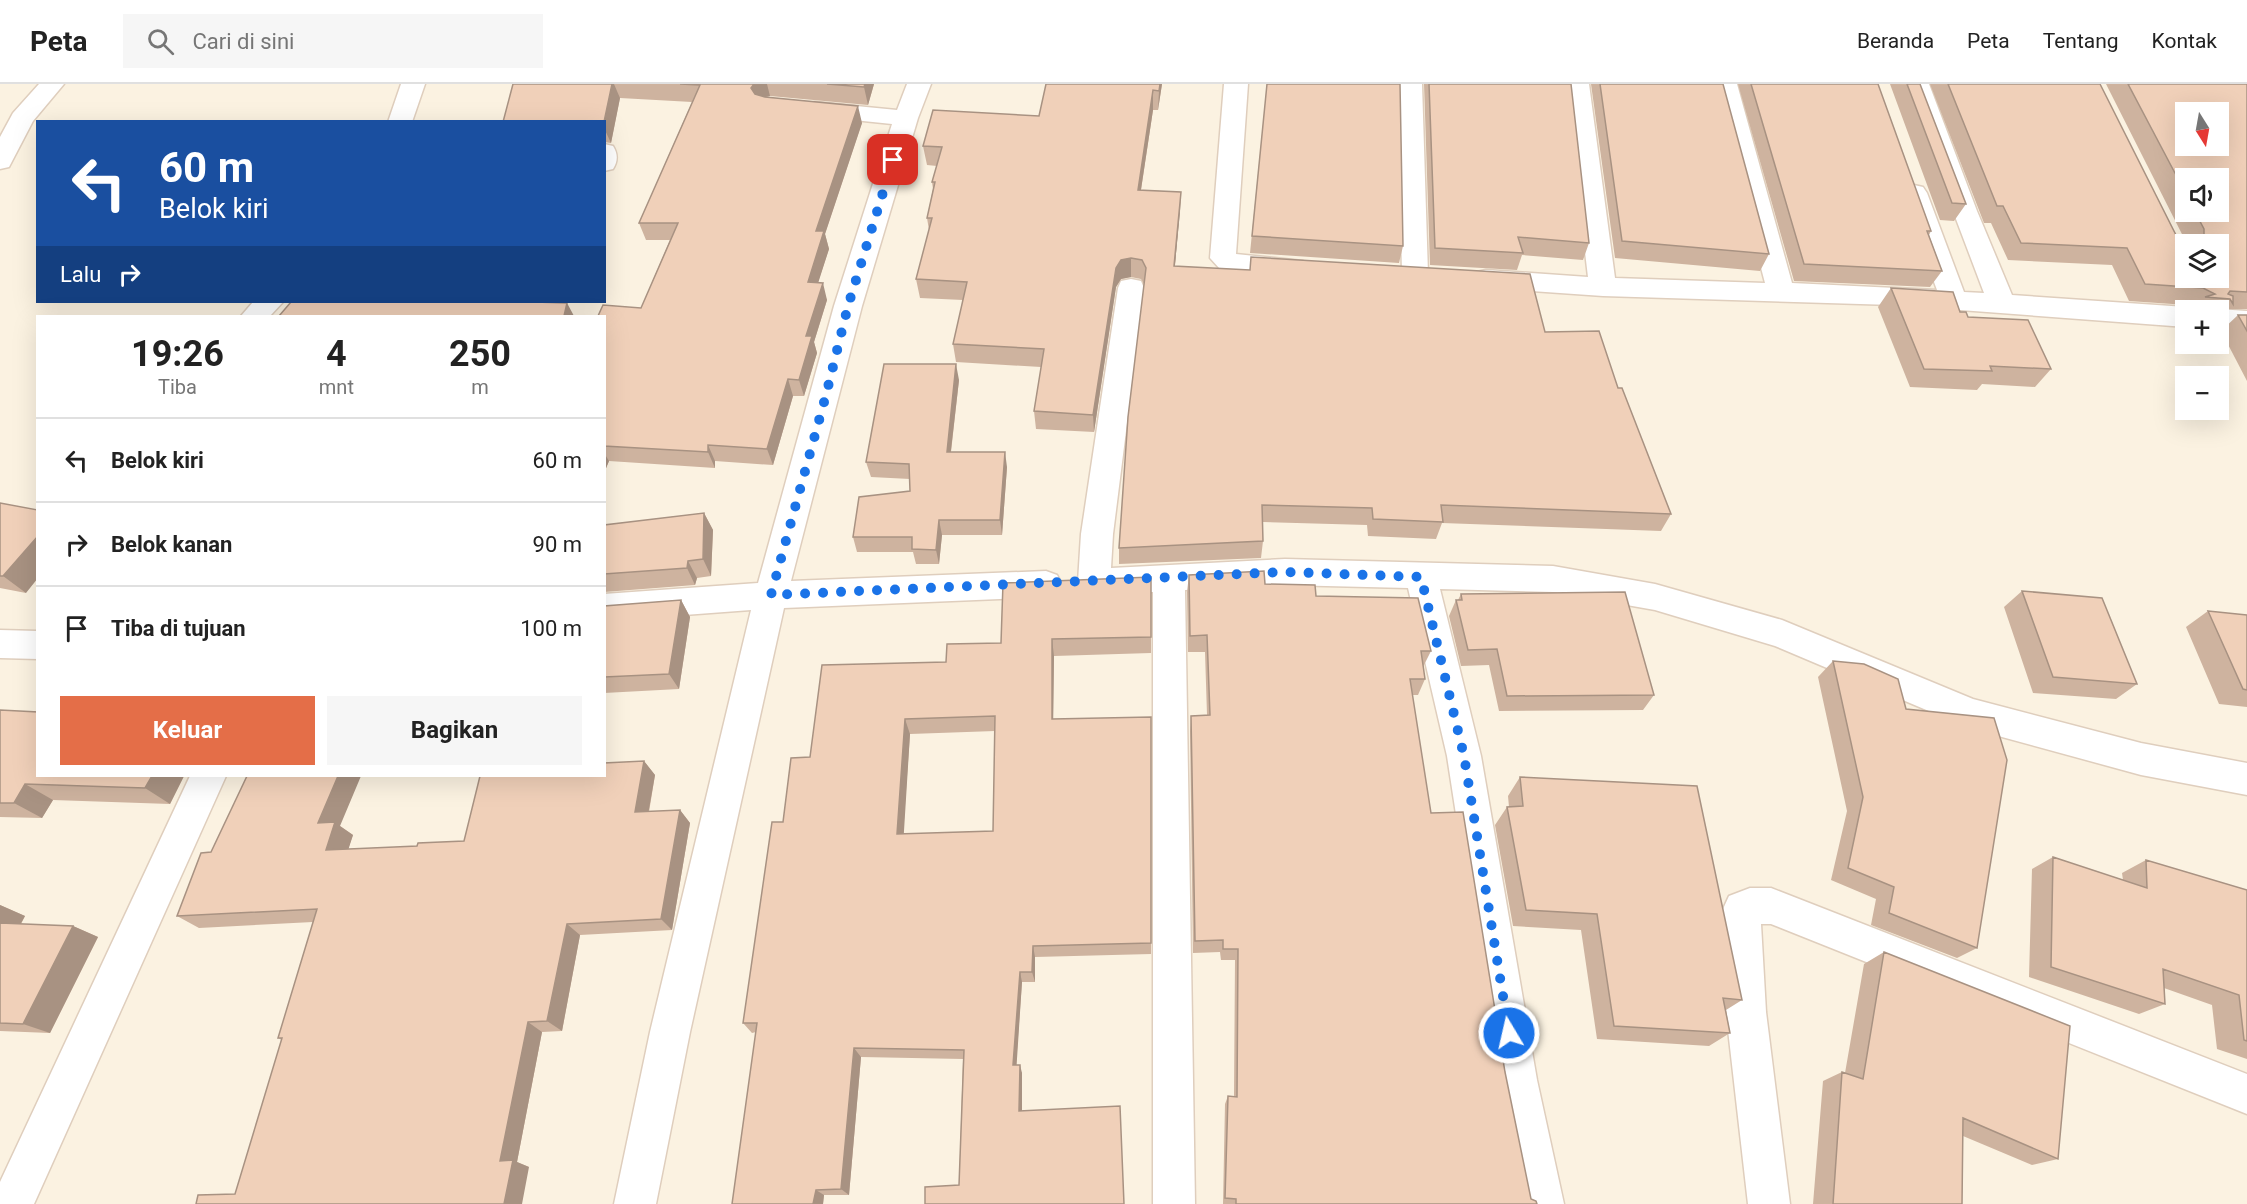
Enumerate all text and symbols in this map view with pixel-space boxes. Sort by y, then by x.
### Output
search box [123,14,543,68]
text: Peta [30,25,87,58]
icon: search [144,25,177,58]
text: Cari di sini [192,29,294,54]
text: Beranda [1857,29,1934,53]
text: Peta [1967,29,2010,53]
text: Tentang [2043,29,2119,53]
text: Kontak [2152,29,2217,53]
north arrow [2175,102,2229,156]
map controls [2175,102,2229,420]
pin [867,134,918,185]
text: 60 m [159,143,254,192]
icon: arrive [876,143,909,176]
icon: left [60,144,138,222]
button: sound [2175,168,2229,222]
text: Belok kiri [159,193,268,225]
button: layers [2175,234,2229,288]
icon: right [113,258,146,291]
text: Lalu [60,262,101,287]
button: + [2175,300,2229,354]
text: 19:26 [131,333,224,375]
text: 4 [326,333,347,375]
text: 250 [449,333,511,375]
button: − [2175,366,2229,420]
text: Tiba [158,375,197,399]
text: mnt [319,375,354,399]
text: m [471,375,489,399]
icon: left [60,444,93,477]
text: Belok kiri [111,448,204,473]
text: 60 m [533,448,582,473]
icon: right [60,528,93,561]
text: Belok kanan [111,532,232,557]
text: 90 m [533,532,582,557]
icon: arrive [60,612,93,645]
text: Tiba di tujuan [111,616,246,641]
text: 100 m [520,616,582,641]
button: Keluar [60,696,315,765]
button: Bagikan [327,696,582,765]
position arrow [1477,1001,1541,1065]

